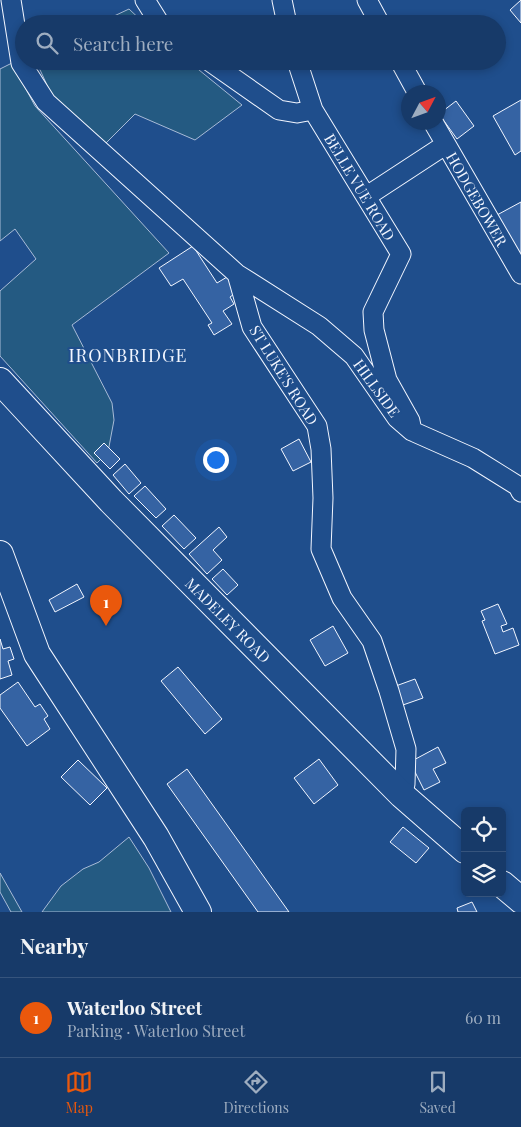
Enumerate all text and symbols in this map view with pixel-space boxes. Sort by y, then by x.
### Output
search box [15,15,506,70]
icon: search [33,29,61,57]
text: Search here [73,30,173,56]
north arrow [401,85,446,130]
street label: BELLE VUE ROAD [320,130,400,244]
street label: HODGEBOWER [442,148,512,250]
street label: ST LUKE'S ROAD [245,321,323,429]
district label: IRONBRIDGE [68,343,188,367]
street label: HILLSIDE [349,355,405,421]
your location [203,447,229,473]
street label: MADELEY ROAD [181,573,275,667]
pin: 1 [90,585,122,626]
map controls [461,807,506,897]
button: locate [461,807,506,852]
button: layers [461,852,506,897]
text: Nearby [20,931,89,959]
text: Waterloo Street [67,994,202,1020]
text: 1 [33,1007,39,1028]
text: 60 m [465,1007,501,1028]
text: Parking · Waterloo Street [67,1020,245,1041]
tab: Map [65,1068,93,1117]
tab: Directions [224,1068,289,1117]
tab: Saved [419,1068,456,1117]

